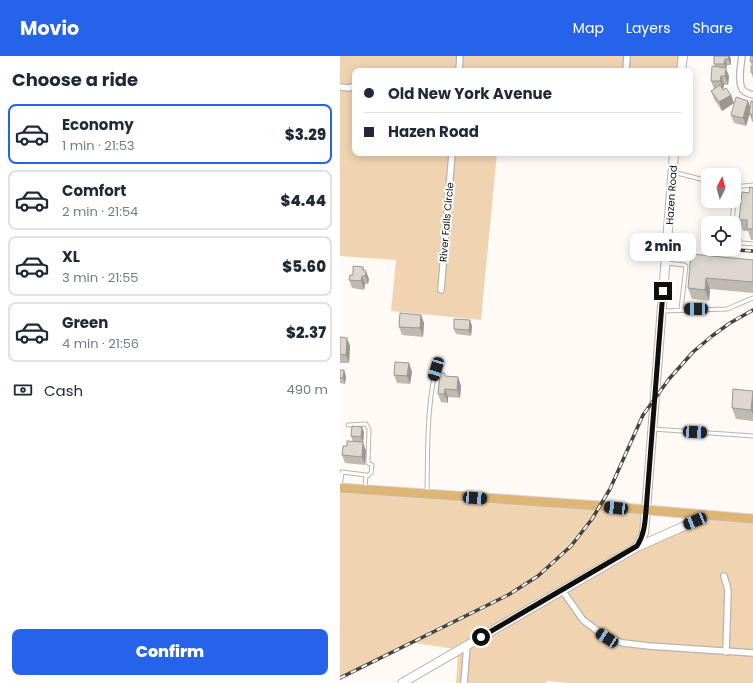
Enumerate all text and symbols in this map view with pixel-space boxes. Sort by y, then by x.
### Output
text: Movio [20,15,79,42]
text: Map [573,18,604,38]
text: Layers [626,18,670,38]
text: Share [692,18,733,38]
text: Choose a ride [12,67,138,92]
text: Old New York Avenue [388,83,552,104]
text: Economy [62,114,134,135]
icon: car [14,116,50,152]
text: Hazen Road [388,121,479,142]
text: $3.29 [285,124,326,145]
text: 1 min · 21:53 [62,136,134,155]
street label: Hazen Road [662,165,681,225]
north arrow [701,168,741,208]
map controls [701,168,741,256]
text: Comfort [62,180,126,201]
icon: car [14,182,50,218]
street label: River Falls Circle [436,182,457,263]
text: $4.44 [280,190,326,211]
text: 2 min · 21:54 [62,202,138,221]
button: locate [701,216,741,256]
callout: 2 min [630,233,696,261]
text: 2 min [645,237,681,256]
text: XL [62,246,80,267]
icon: car [14,248,50,284]
text: $5.60 [282,256,326,277]
text: 3 min · 21:55 [62,268,138,287]
route end [654,282,672,300]
car [684,303,708,315]
text: Green [62,312,108,333]
icon: car [14,314,50,350]
text: $2.37 [286,322,326,343]
text: 4 min · 21:56 [62,334,139,353]
car [427,356,445,382]
icon: cash [12,379,34,401]
text: Cash [44,380,83,401]
text: 490 m [287,380,328,399]
car [683,425,707,439]
car [463,491,487,505]
car [603,501,629,515]
car [682,511,708,531]
car [594,626,620,650]
route start [472,628,490,646]
button: Confirm [12,629,328,675]

